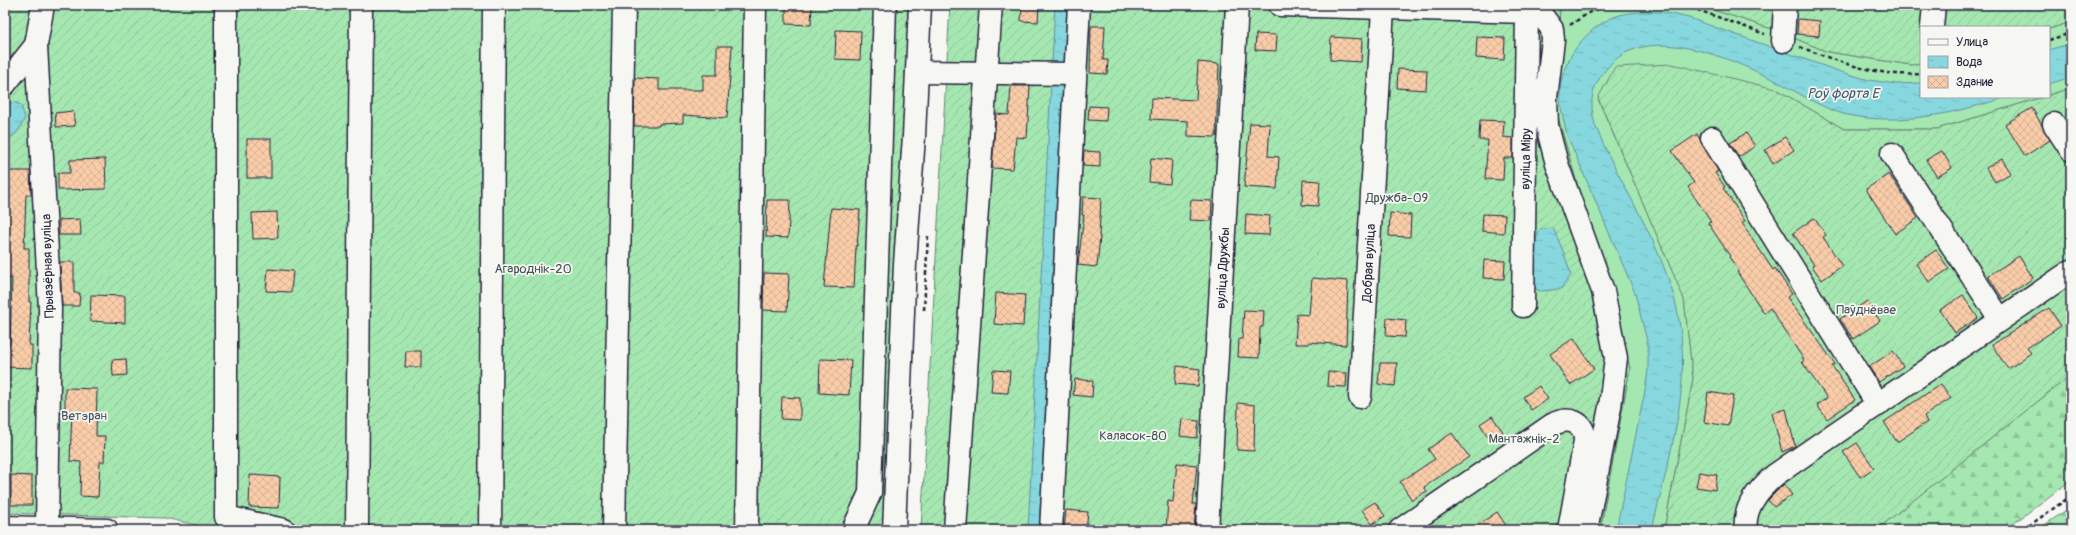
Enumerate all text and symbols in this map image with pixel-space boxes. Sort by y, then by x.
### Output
legend [1920,26,2050,98]
text: Улица [1956,35,1988,50]
text: Вода [1956,55,1982,70]
text: Здание [1956,75,1993,90]
water label: Роў форта Е [1807,85,1881,102]
street label: вуліца Міру [1517,128,1535,190]
park label: Дружба-09 [1365,190,1429,206]
street label: Прыазёрная вуліца [38,213,58,318]
street label: Добрая вуліца [1359,223,1379,304]
street label: вуліца Дружбы [1213,227,1233,309]
park label: Агароднік-20 [494,261,572,277]
park label: Паўднёвае [1836,302,1896,318]
park label: Ветэран [61,408,107,424]
park label: Каласок-80 [1099,428,1167,444]
park label: Мантажнік-2 [1488,431,1560,447]

